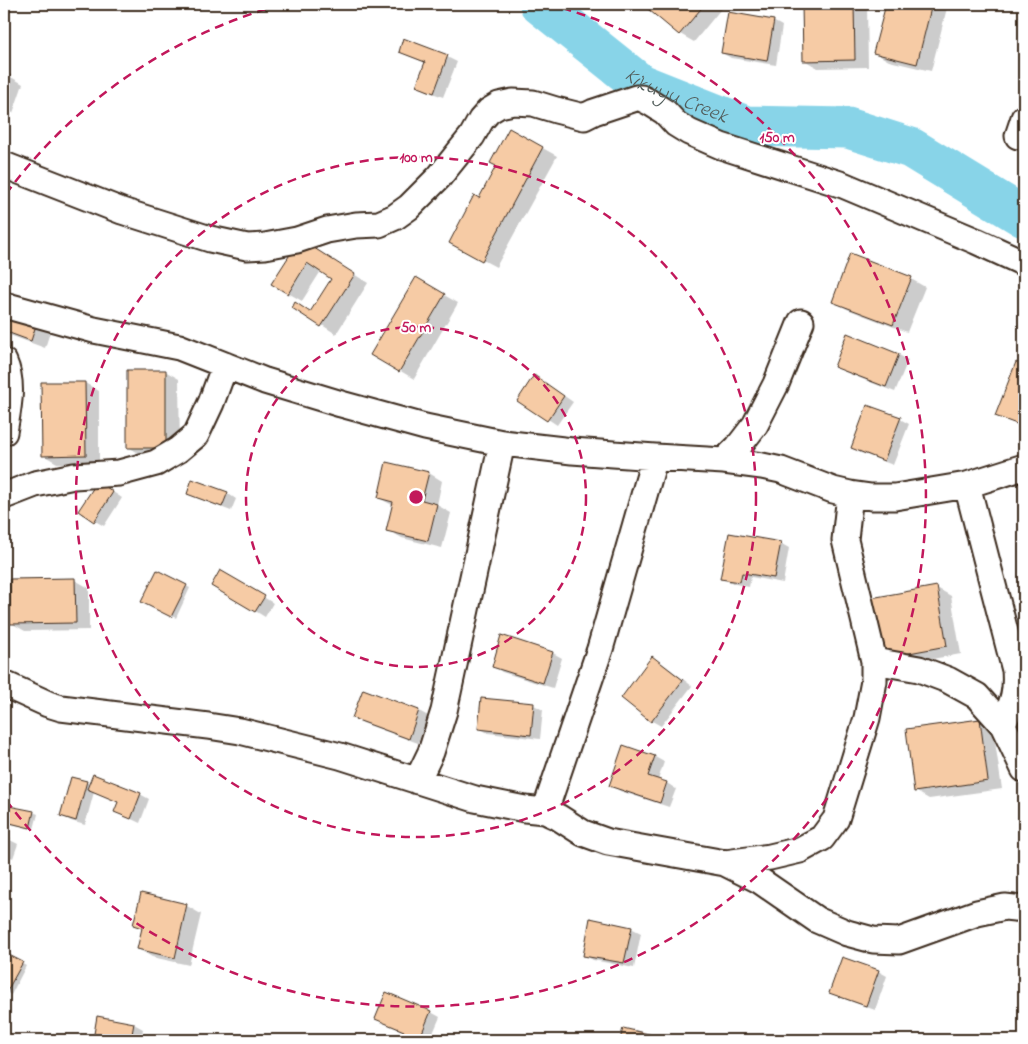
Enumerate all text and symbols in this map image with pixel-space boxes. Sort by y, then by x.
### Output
water label: Kikuyu Creek [617,62,733,132]
text: 150 m [759,127,795,149]
text: 100 m [399,147,433,169]
text: 50 m [401,317,432,339]
centre of rings [407,488,425,506]

